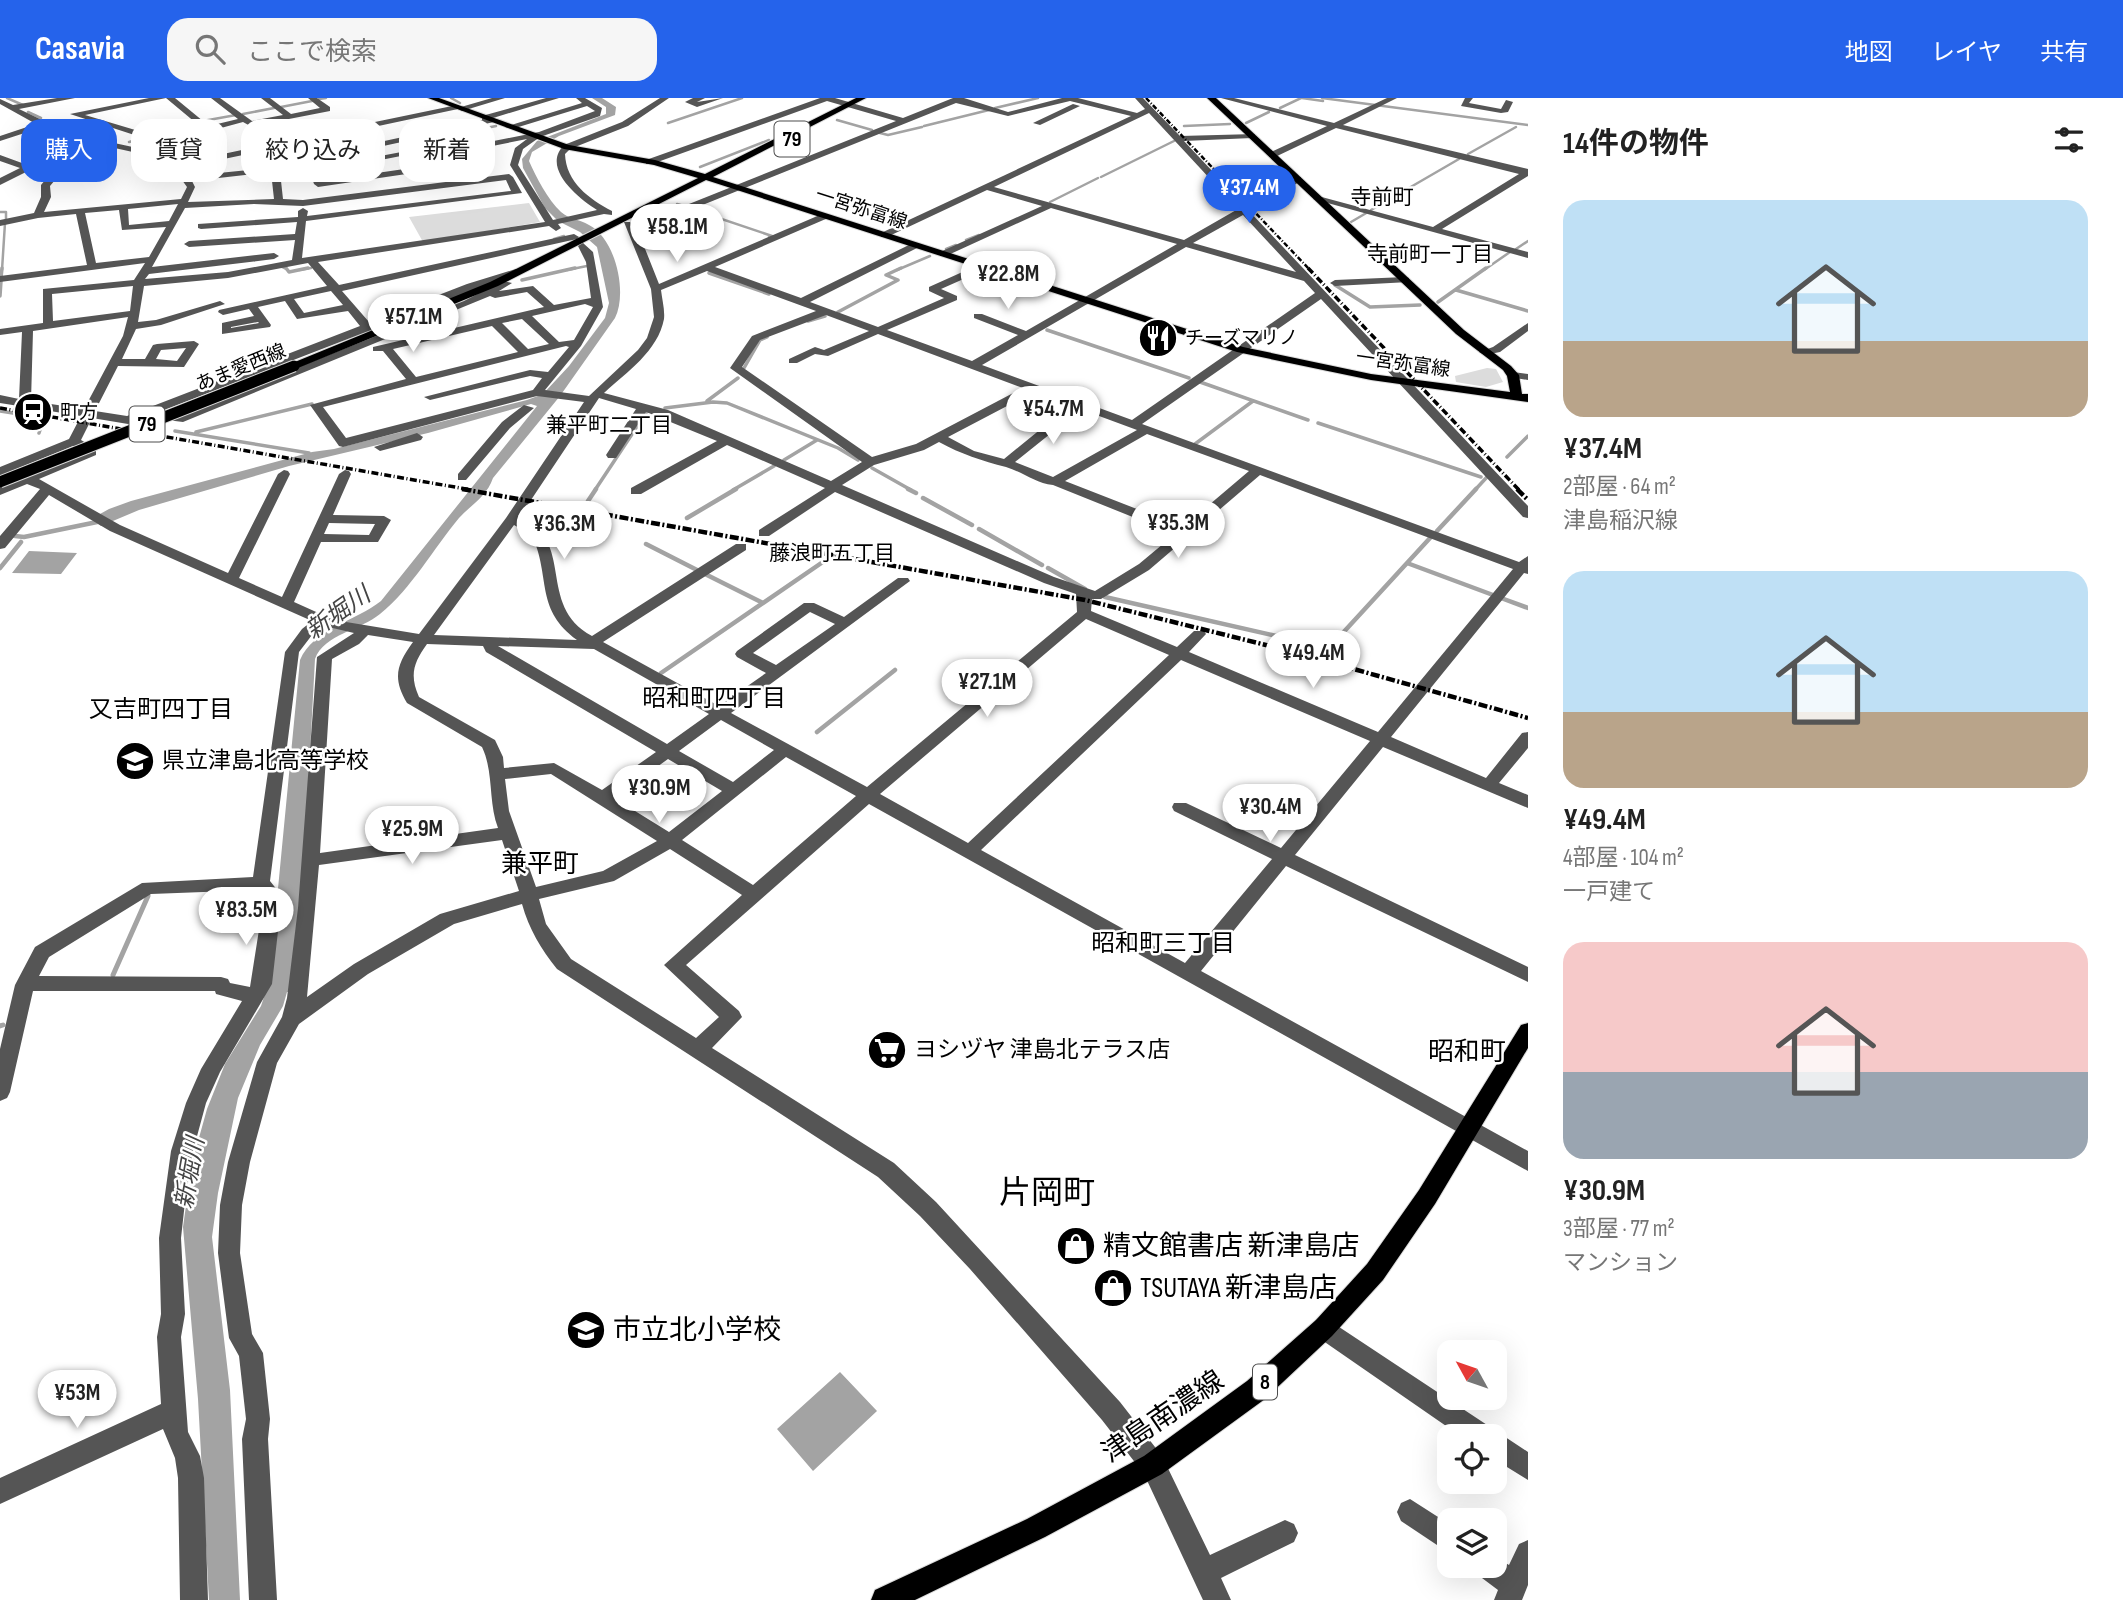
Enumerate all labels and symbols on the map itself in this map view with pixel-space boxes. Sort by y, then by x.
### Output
road number: 79 [774,121,810,156]
pin: ¥37.4M [1192,166,1306,225]
street label: 一宮弥富線 [812,183,910,235]
district label: 寺前町 [1351,185,1414,210]
pin: ¥58.1M [620,204,734,264]
district label: 寺前町一丁目 [1367,242,1493,267]
pin: ¥22.8M [951,252,1065,311]
pin: ¥57.1M [356,294,470,354]
restaurant icon: チーズマリノ [1137,317,1179,359]
place label: チーズマリノ [1185,327,1298,350]
street label: あま愛西線 [193,340,289,396]
street label: 一宮弥富線 [1354,346,1452,382]
pin: ¥54.7M [996,386,1110,446]
station icon: 町方 [12,391,54,433]
place label: 町方 [60,401,98,424]
road number: 79 [130,406,164,442]
district label: 兼平町二丁目 [546,413,672,438]
pin: ¥35.3M [1121,500,1235,560]
pin: ¥36.3M [507,502,621,561]
district label: 藤浪町五丁目 [769,541,895,566]
water label: 新堀川 [300,579,378,646]
pin: ¥49.4M [1256,630,1370,690]
pin: ¥27.1M [930,660,1044,719]
district label: 昭和町四丁目 [642,684,786,713]
district label: 又吉町四丁目 [89,695,233,724]
school or university icon: 県立津島北高等学校 [114,740,156,782]
place label: 県立津島北高等学校 [162,747,369,775]
pin: ¥30.9M [602,766,716,825]
pin: ¥30.4M [1213,784,1327,844]
pin: ¥25.9M [355,806,469,866]
district label: 兼平町 [501,849,579,880]
pin: ¥83.5M [189,888,303,947]
district label: 昭和町三丁目 [1091,929,1235,958]
supermarket icon: ヨシヅヤ 津島北テラス店 [866,1029,908,1071]
place label: ヨシヅヤ 津島北テラス店 [914,1036,1170,1064]
district label: 昭和町 [1428,1037,1506,1068]
water label: 新堀川 [169,1132,211,1211]
district label: 片岡町 [999,1174,1095,1213]
shop icon: 精文館書店 新津島店 [1055,1225,1097,1267]
place label: 精文館書店 新津島店 [1103,1230,1359,1263]
shop icon: TSUTAYA 新津島店 [1092,1267,1134,1309]
place label: TSUTAYA 新津島店 [1140,1272,1337,1305]
school or university icon: 市立北小学校 [565,1309,607,1351]
place label: 市立北小学校 [613,1314,781,1347]
north arrow [1437,1340,1507,1410]
street label: 津島南濃線 [1096,1364,1230,1470]
road number: 8 [1253,1364,1277,1400]
pin: ¥53M [36,1370,118,1430]

